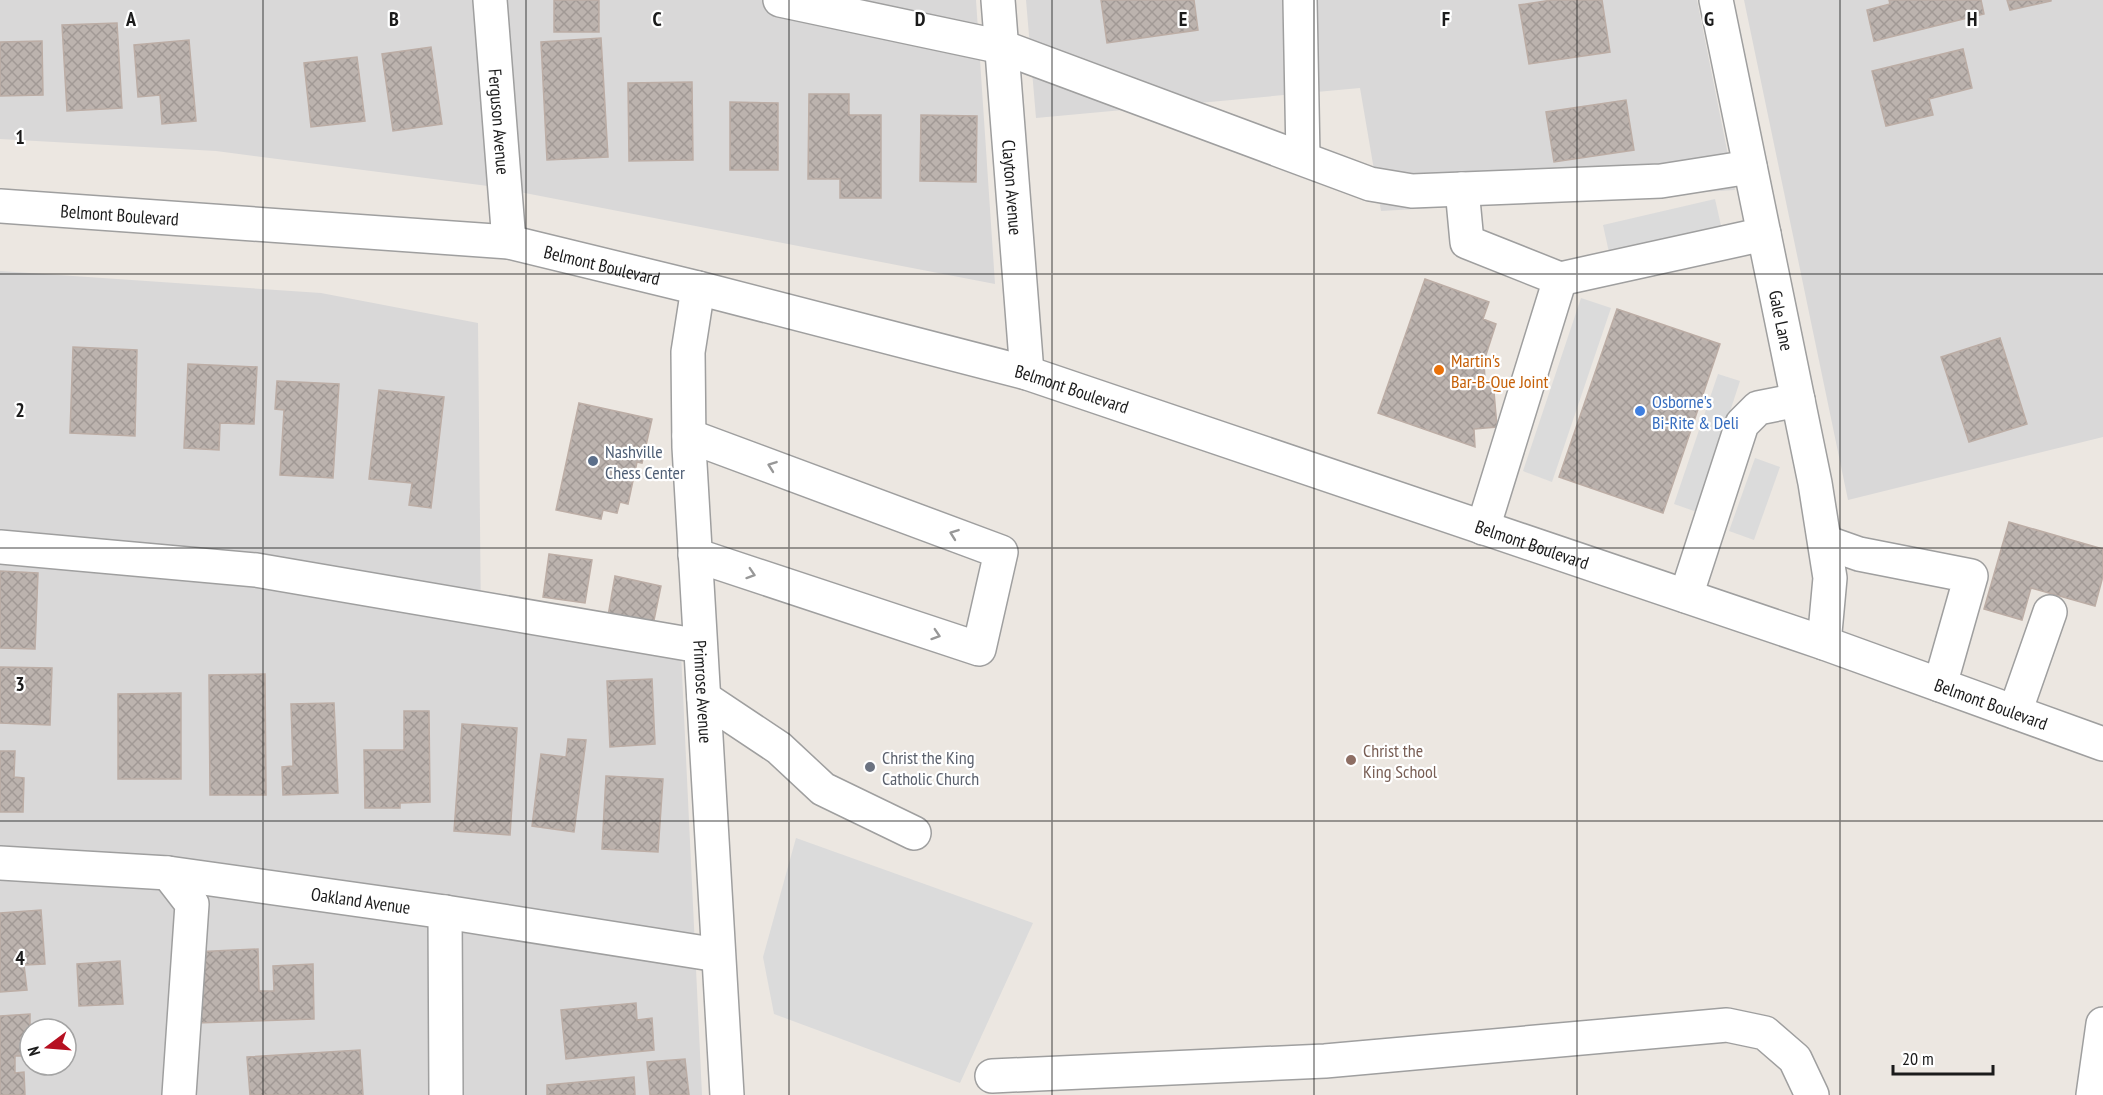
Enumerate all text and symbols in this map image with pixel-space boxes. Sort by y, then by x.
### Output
text: A [125,6,137,32]
text: B [389,6,399,32]
text: C [652,6,662,32]
text: D [915,6,926,32]
text: E [1179,6,1187,32]
text: F [1442,6,1450,32]
text: G [1704,6,1714,32]
text: H [1967,6,1977,32]
street label: Ferguson Avenue [484,68,515,175]
text: 1 [15,124,25,150]
street label: Clayton Avenue [997,139,1028,236]
street label: Belmont Boulevard [60,199,180,230]
street label: Belmont Boulevard [542,239,662,290]
street label: Gale Lane [1764,288,1799,353]
place label: Martin's Bar-B-Que Joint [1451,349,1548,393]
street label: Belmont Boulevard [1013,359,1132,418]
marker: Martin's Bar-B-Que Joint [1432,363,1446,377]
place label: Osborne's Bi-Rite & Deli [1652,390,1739,434]
text: 2 [15,397,25,423]
marker: Osborne's Bi-Rite & Deli [1633,404,1647,418]
place label: Nashville Chess Center [605,440,685,484]
marker: Nashville Chess Center [586,454,600,468]
one-way arrow [767,461,777,474]
street label: Belmont Boulevard [1472,514,1592,574]
one-way arrow [949,529,960,542]
one-way arrow [745,566,756,579]
one-way arrow [930,627,941,640]
street label: Primrose Avenue [689,640,718,744]
text: 3 [15,671,25,697]
street label: Belmont Boulevard [1932,673,2051,735]
place label: Christ the King School [1363,739,1438,783]
place label: Christ the King Catholic Church [882,746,979,790]
marker: Christ the King School [1344,753,1358,767]
marker: Christ the King Catholic Church [863,760,877,774]
street label: Oakland Avenue [310,882,412,919]
text: 4 [15,945,25,971]
north arrow [18,1017,78,1077]
scale bar [1893,1038,1994,1076]
text: N [23,1044,44,1058]
text: 20 m [1902,1047,1934,1070]

